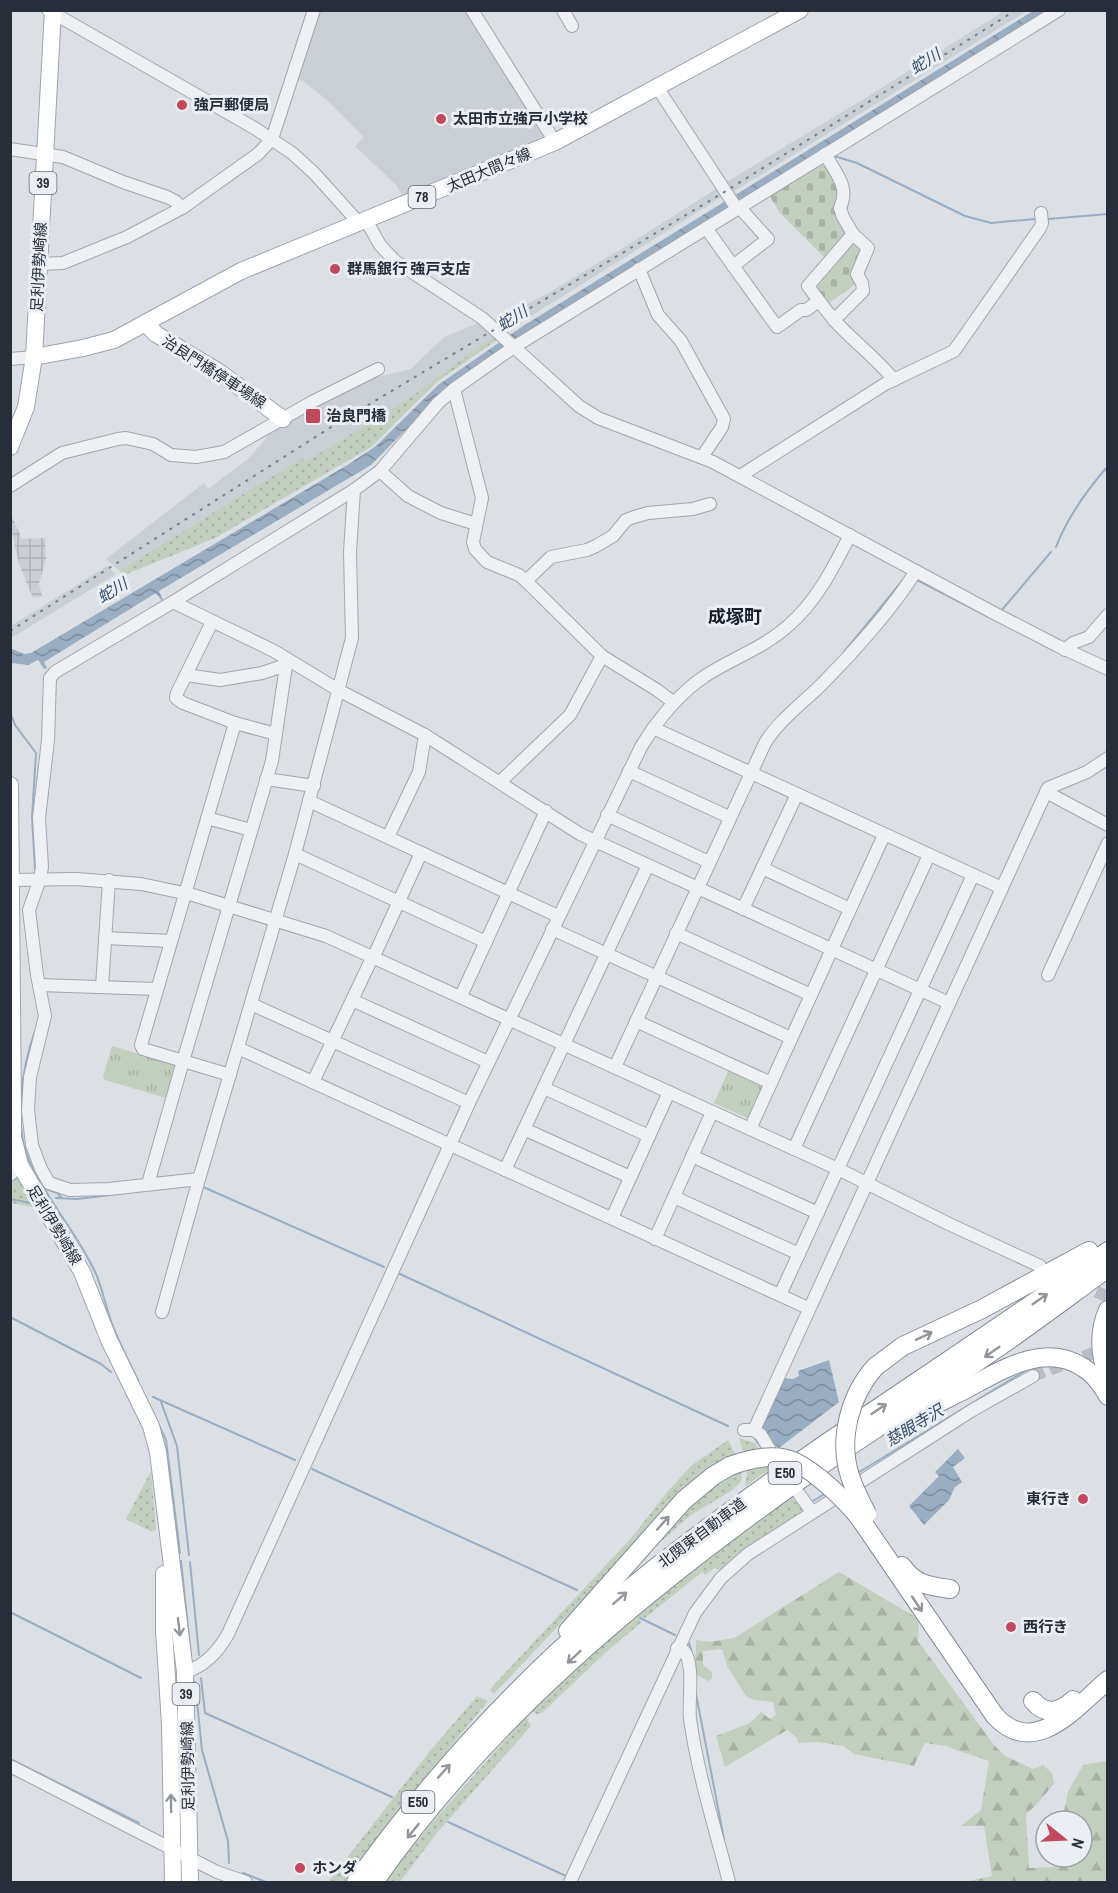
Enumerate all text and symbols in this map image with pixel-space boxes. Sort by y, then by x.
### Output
water label: 蛇川 [906,42,946,79]
place label: 強戸郵便局 [194,94,269,115]
marker: 強戸郵便局 [175,98,189,112]
place label: 太田市立強戸小学校 [453,108,588,129]
marker: 太田市立強戸小学校 [434,112,448,126]
street label: 太田大間々線 [443,142,534,197]
road number: 39 [30,172,57,194]
road number: 78 [408,186,436,208]
street label: 足利伊勢崎線 [26,221,51,312]
place label: 群馬銀行 強戸支店 [347,258,470,279]
marker: 群馬銀行 強戸支店 [328,262,342,276]
water label: 蛇川 [493,299,533,336]
street label: 治良門橋停車場線 [158,330,270,413]
place label: 治良門橋 [326,405,387,426]
marker: 治良門橋 [304,407,322,425]
water label: 蛇川 [93,571,133,608]
district label: 成塚町 [708,604,762,629]
street label: 足利伊勢崎線 [22,1181,87,1269]
one-way arrow [1031,1293,1047,1305]
one-way arrow [915,1330,933,1342]
one-way arrow [984,1346,1000,1358]
water label: 慈眼寺沢 [881,1398,949,1451]
one-way arrow [870,1403,886,1415]
road number: E50 [768,1462,802,1484]
place label: 東行き [1026,1488,1071,1509]
marker: 東行き [1076,1492,1090,1506]
street label: 北関東自動車道 [653,1493,750,1573]
one-way arrow [656,1516,670,1531]
one-way arrow [612,1591,627,1605]
one-way arrow [911,1595,923,1611]
place label: 西行き [1023,1616,1068,1637]
one-way arrow [174,1617,185,1637]
marker: 西行き [1004,1620,1018,1634]
one-way arrow [567,1650,582,1664]
road number: 39 [172,1683,200,1705]
street label: 足利伊勢崎線 [176,1721,199,1811]
one-way arrow [437,1764,451,1779]
road number: E50 [402,1791,434,1813]
one-way arrow [165,1794,177,1814]
north arrow [1034,1809,1094,1869]
one-way arrow [406,1823,420,1838]
text: N [1066,1836,1090,1852]
place label: ホンダ [312,1857,357,1878]
marker: ホンダ [293,1861,307,1875]

